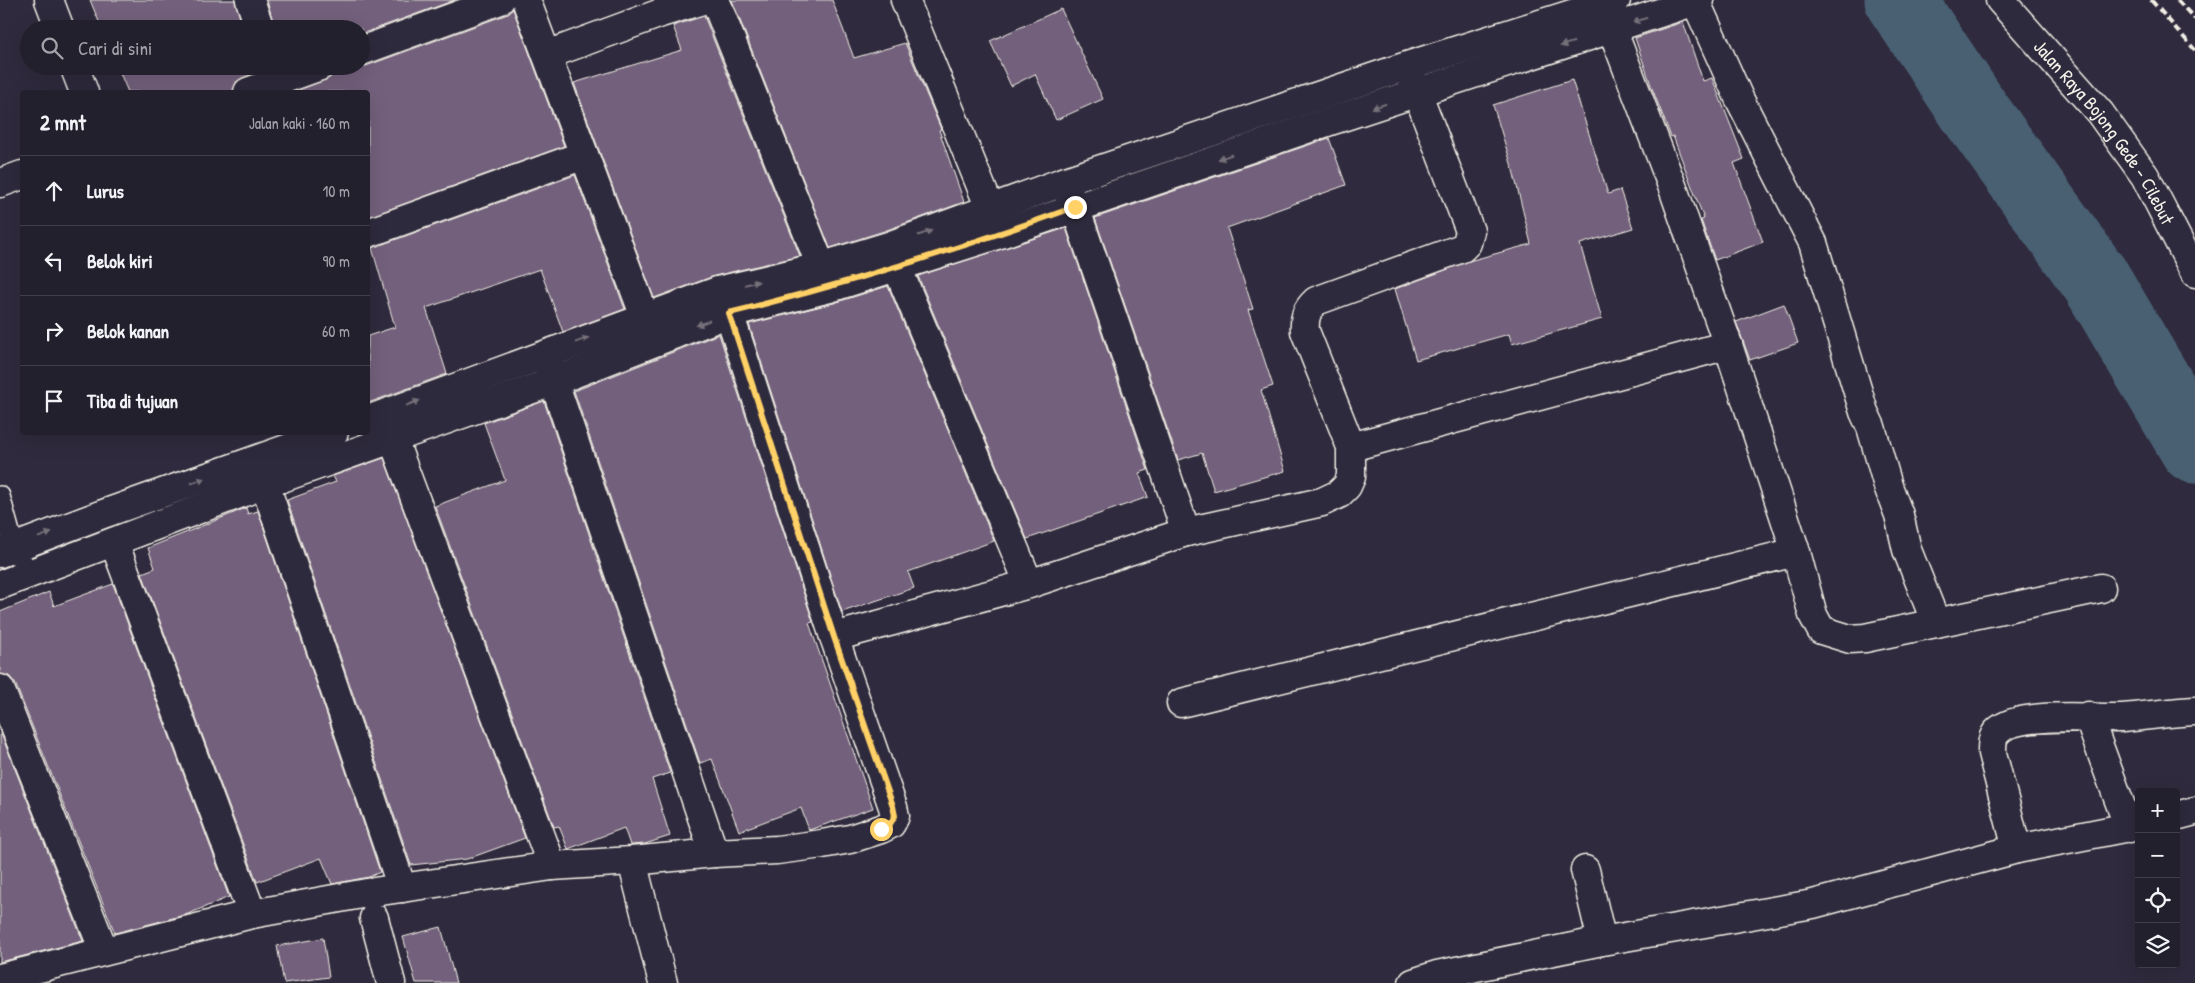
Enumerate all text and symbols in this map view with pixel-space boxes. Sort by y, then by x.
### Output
one-way arrow [1632,17,1647,25]
search box [20,20,370,75]
icon: search [38,34,66,62]
street label: Jalan Raya Bojong Gede - Cilebut [2028,34,2181,229]
text: Cari di sini [78,35,152,61]
one-way arrow [1559,41,1574,48]
one-way arrow [1371,102,1386,110]
text: 2 mnt [40,108,86,137]
text: Jalan kaki · 160 m [249,112,350,134]
one-way arrow [1217,153,1232,161]
icon: ahead [40,177,68,205]
text: Lurus [87,178,124,204]
text: 10 m [322,180,350,202]
route end [1064,196,1087,219]
one-way arrow [918,229,933,237]
icon: left [40,247,68,275]
text: Belok kiri [87,248,153,274]
text: 90 m [322,250,350,272]
one-way arrow [745,279,760,287]
icon: right [40,317,68,345]
text: Belok kanan [87,318,169,344]
text: 60 m [322,320,350,342]
one-way arrow [696,320,711,327]
one-way arrow [575,336,590,344]
icon: arrive [40,387,68,415]
text: Tiba di tujuan [87,388,178,414]
one-way arrow [406,399,421,407]
one-way arrow [191,477,206,484]
one-way arrow [38,531,52,539]
map controls [2135,788,2180,968]
button: + [2135,788,2180,833]
route start [870,818,893,841]
button: − [2135,833,2180,878]
button: locate [2135,878,2180,923]
button: layers [2135,923,2180,968]

